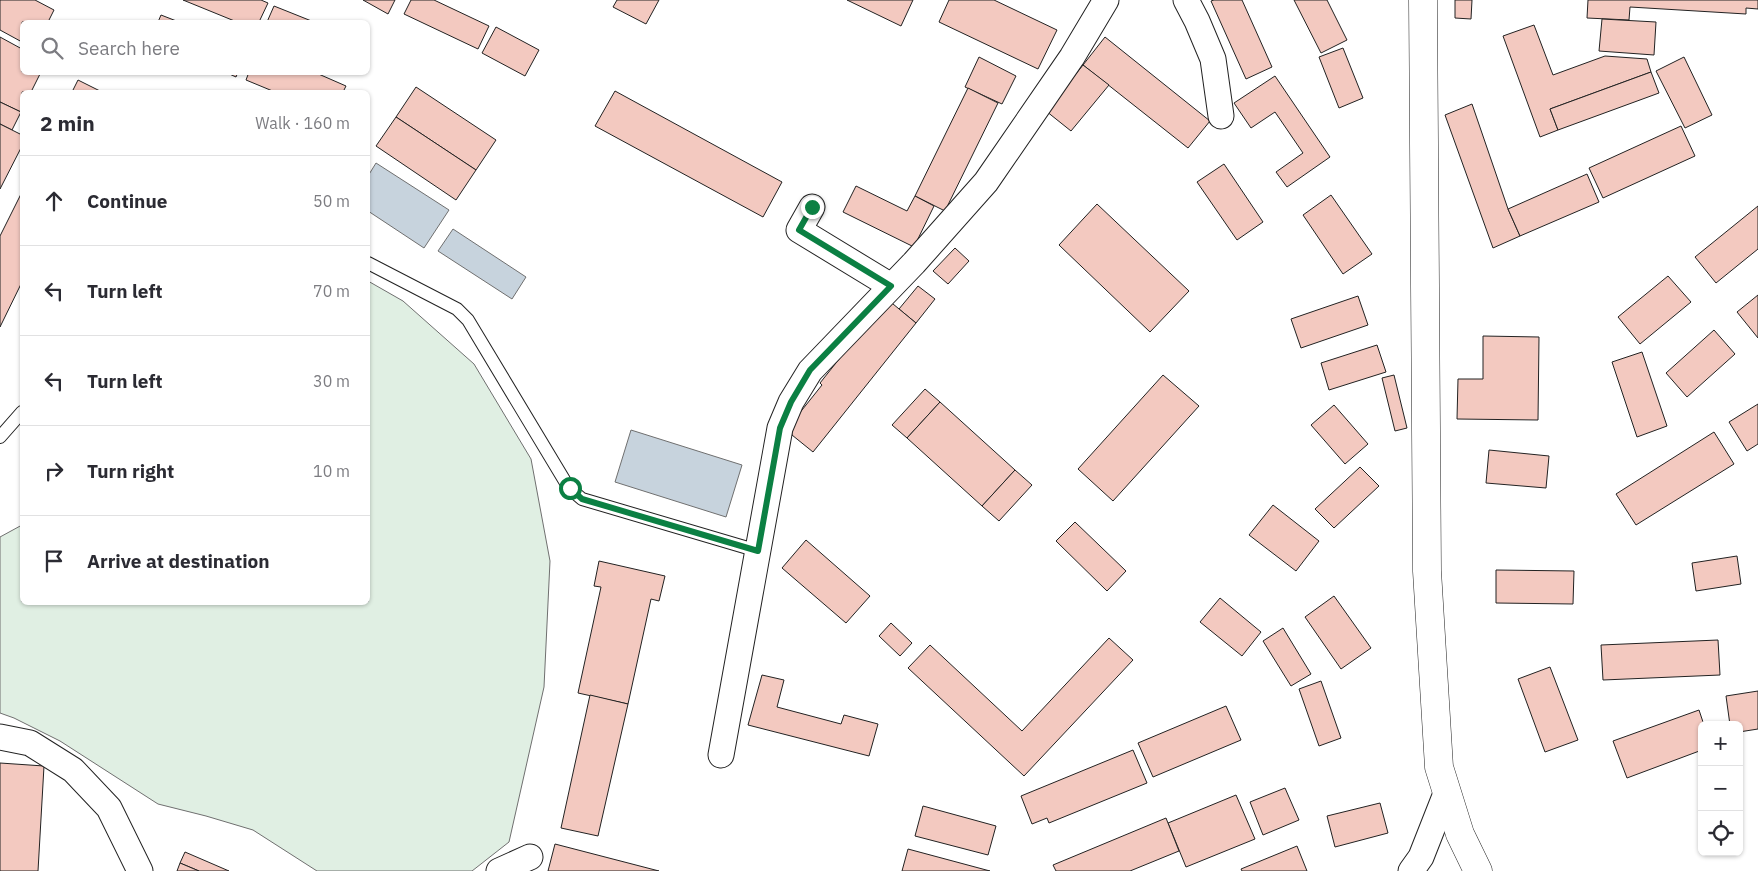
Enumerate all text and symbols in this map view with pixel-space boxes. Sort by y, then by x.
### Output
search box [20,20,370,75]
icon: search [38,34,66,62]
text: Search here [78,36,180,60]
text: 2 min [40,109,95,137]
text: Walk · 160 m [255,113,350,133]
icon: ahead [40,187,68,215]
text: Continue [87,189,167,213]
text: 50 m [313,191,350,211]
route end [801,196,824,219]
icon: left [40,277,68,305]
text: Turn left [87,279,163,303]
text: 70 m [313,281,350,301]
icon: left [40,367,68,395]
text: Turn left [87,369,163,393]
text: 30 m [313,371,350,391]
icon: right [40,457,68,485]
text: Turn right [87,459,174,483]
text: 10 m [313,461,350,481]
route start [559,477,582,500]
icon: arrive [40,547,68,575]
text: Arrive at destination [87,549,270,573]
map controls [1698,721,1743,856]
button: + [1698,721,1743,766]
button: − [1698,766,1743,811]
button: locate [1698,811,1743,856]

